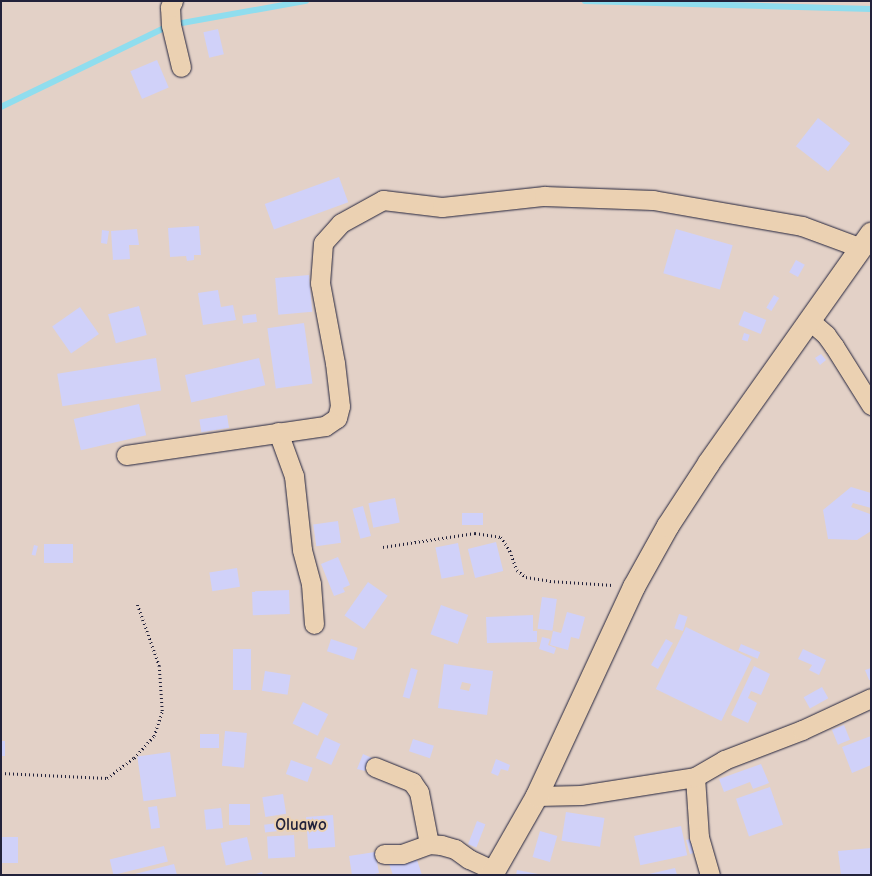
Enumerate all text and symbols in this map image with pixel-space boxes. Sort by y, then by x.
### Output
district label: Oluawo [275,815,327,835]

